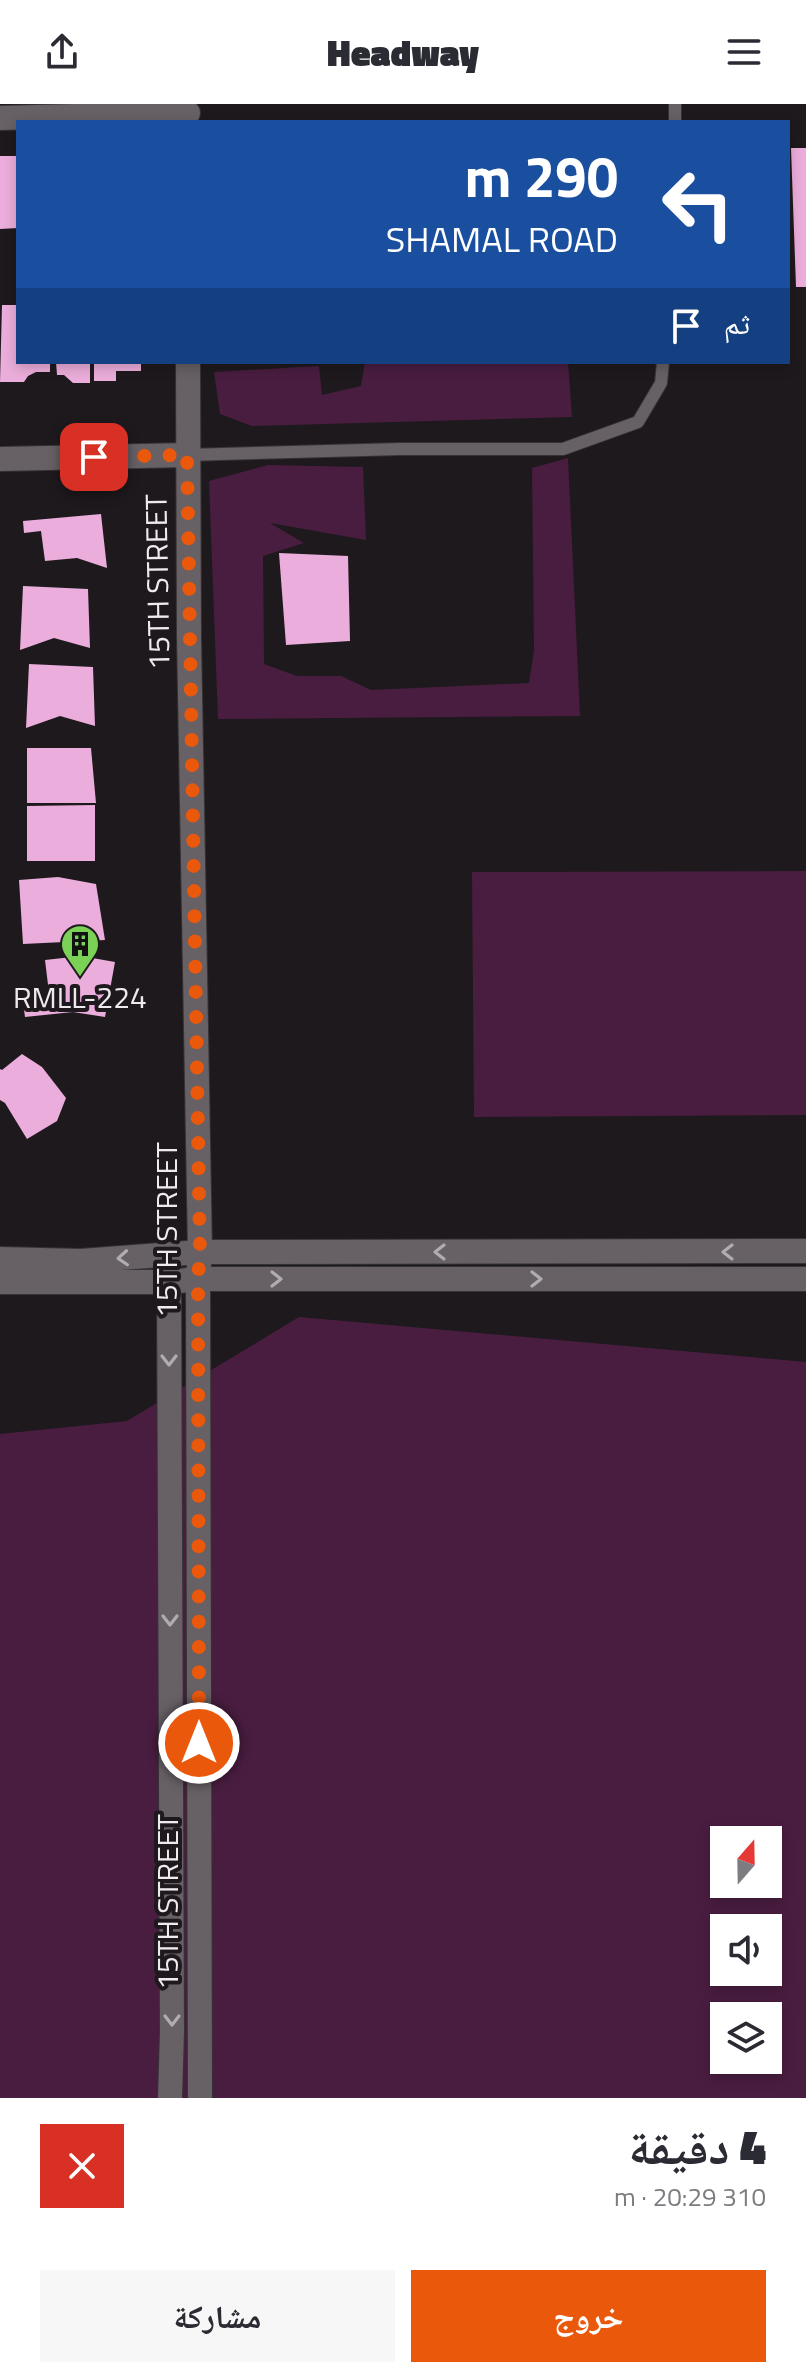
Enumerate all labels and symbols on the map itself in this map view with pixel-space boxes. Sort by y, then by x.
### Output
pin [60,423,128,491]
street label: 15TH STREET [132,494,182,670]
building icon: RMLL-224 [59,923,101,978]
place label: RMLL-224 [13,974,147,1020]
street label: 15TH STREET [143,1142,189,1318]
one-way arrow [433,1243,446,1261]
one-way arrow [721,1243,734,1261]
one-way arrow [116,1249,129,1266]
one-way arrow [270,1270,283,1288]
one-way arrow [530,1270,543,1288]
one-way arrow [160,1354,178,1367]
one-way arrow [161,1614,179,1627]
position arrow [157,1701,241,1785]
street label: 15TH STREET [144,1814,190,1990]
north arrow [710,1826,782,1898]
one-way arrow [163,2014,181,2027]

